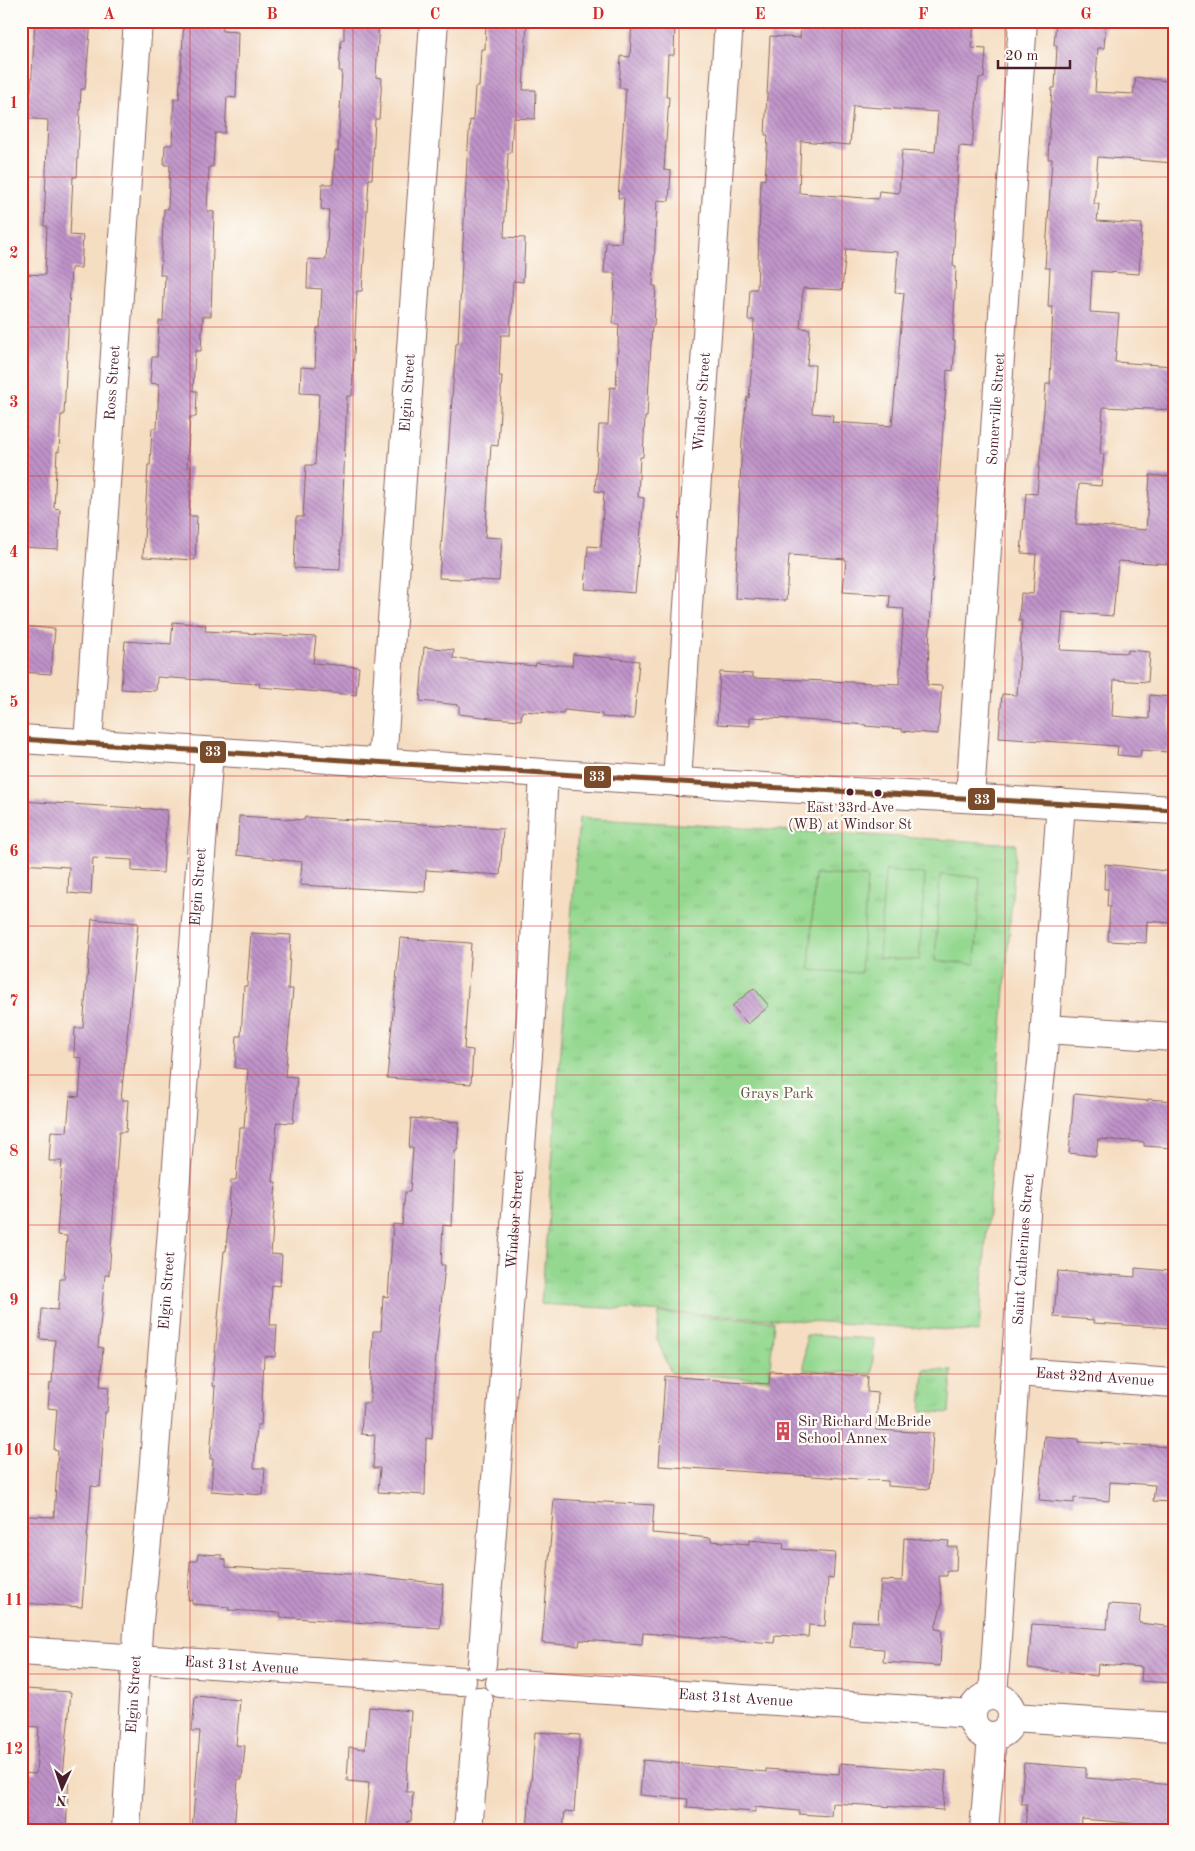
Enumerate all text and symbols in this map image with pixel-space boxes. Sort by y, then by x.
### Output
text: A [103,7,115,23]
text: B [266,7,278,23]
text: C [430,7,440,23]
text: D [592,7,604,23]
text: E [754,7,766,23]
text: F [918,7,929,23]
text: G [1080,7,1092,23]
scale bar [998,38,1070,70]
text: 20 m [1005,49,1039,64]
text: 1 [9,96,19,112]
text: 2 [9,246,19,262]
street label: Ross Street [103,345,123,421]
street label: Windsor Street [691,352,713,452]
street label: Somerville Street [985,352,1008,466]
street label: Elgin Street [398,353,418,433]
text: 3 [9,395,19,411]
text: 4 [9,545,19,561]
text: 5 [9,695,19,711]
line badge: 33 [199,740,227,764]
text: 33 [205,745,221,759]
line badge: 33 [583,765,612,789]
text: 33 [589,770,605,784]
marker: East 33rd Ave (WB) at Windsor St [845,787,855,797]
line badge: 33 [967,787,996,811]
unlabelled marker [873,788,883,798]
text: 33 [974,793,990,807]
place label: East 33rd Ave (WB) at Windsor St [788,801,912,832]
text: 6 [9,844,19,860]
street label: Elgin Street [188,847,209,927]
text: 7 [9,994,19,1010]
park label: Grays Park [740,1087,814,1102]
text: 8 [9,1144,19,1160]
street label: Windsor Street [504,1169,527,1269]
street label: Saint Catherines Street [1011,1173,1037,1325]
street label: Elgin Street [157,1251,178,1330]
text: 9 [9,1293,19,1309]
street label: East 32nd Avenue [1035,1366,1155,1389]
place label: Sir Richard McBride School Annex [798,1415,931,1447]
building icon: Sir Richard McBride School Annex [772,1420,794,1442]
text: 10 [5,1443,23,1459]
text: 11 [5,1593,23,1609]
street label: Elgin Street [124,1655,144,1734]
street label: East 31st Avenue [184,1655,299,1677]
street label: East 31st Avenue [678,1687,793,1710]
text: 12 [5,1742,23,1758]
north arrow [38,1764,88,1814]
text: N [55,1793,67,1807]

